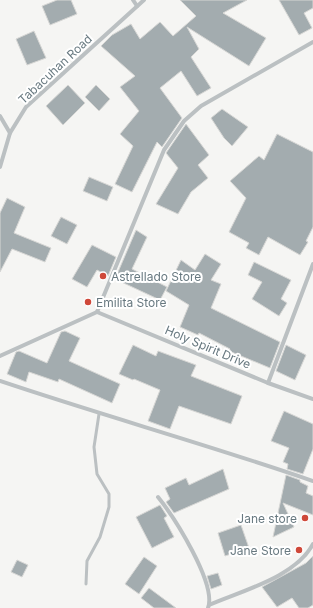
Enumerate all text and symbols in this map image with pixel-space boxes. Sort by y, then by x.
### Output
street label: Tabacuhan Road [15,31,95,107]
place label: Astrellado Store [111,269,201,284]
marker: Astrellado Store [98,271,108,281]
place label: Emilita Store [96,295,167,310]
marker: Emilita Store [83,297,93,307]
street label: Holy Spirit Drive [163,322,253,372]
place label: Jane store [237,511,297,526]
marker: Jane store [300,513,310,523]
place label: Jane Store [230,543,291,558]
marker: Jane Store [294,545,304,555]

